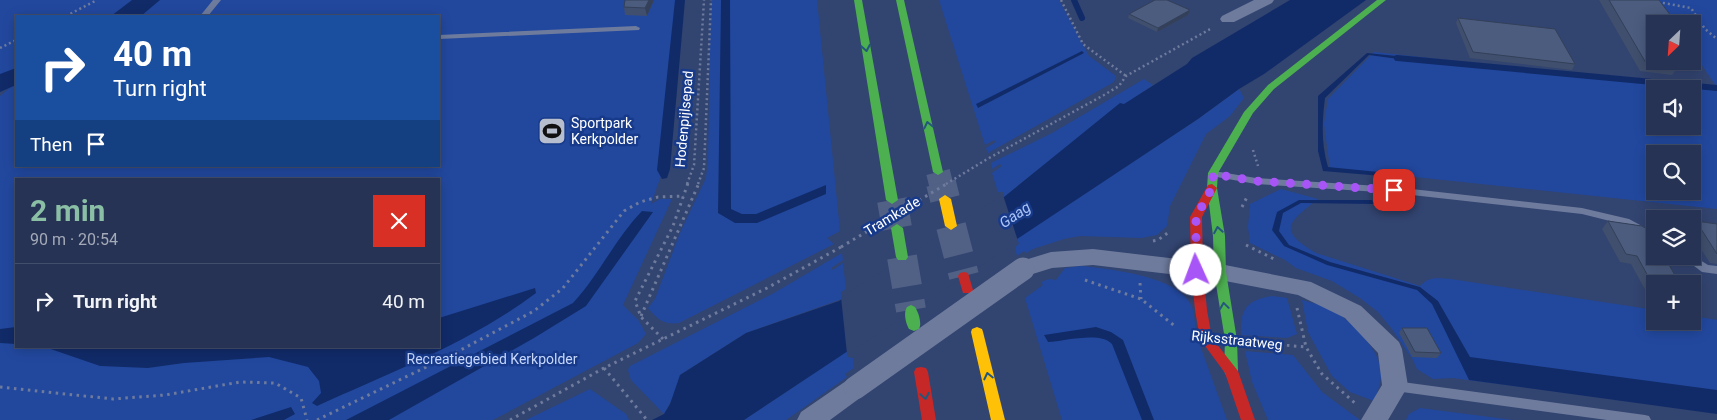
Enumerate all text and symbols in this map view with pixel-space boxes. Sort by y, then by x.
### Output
north arrow [1646,15,1701,70]
map controls [1646,15,1701,330]
text: 40 m [113,34,192,75]
icon: right [30,35,95,100]
one-way arrow [861,44,871,52]
street label: Hodenpijlsepad [672,70,696,168]
text: Turn right [113,76,207,101]
button: sound [1646,80,1701,135]
place label: Sportpark Kerkpolder [571,115,638,147]
sports icon: Sportpark Kerkpolder [537,116,567,146]
one-way arrow [923,120,934,129]
icon: arrive [82,130,110,158]
text: Then [30,133,72,156]
button: search [1646,145,1701,200]
pin [1373,169,1415,211]
icon: arrive [1380,176,1408,204]
text: 2 min [30,193,105,228]
street label: Tramkade [861,193,923,239]
button: close [373,195,425,247]
water label: Gaag [996,198,1034,232]
button: layers [1646,210,1701,265]
one-way arrow [1213,225,1223,234]
text: 90 m · 20:54 [30,230,118,249]
position arrow [1169,243,1221,295]
button: + [1646,275,1701,330]
icon: right [30,287,58,315]
text: Turn right [73,290,157,313]
text: 40 m [382,290,425,313]
one-way arrow [1220,301,1230,310]
street label: Rijksstraatweg [1191,327,1283,353]
park label: Recreatiegebied Kerkpolder [407,351,578,367]
one-way arrow [983,372,994,381]
one-way arrow [920,392,930,400]

